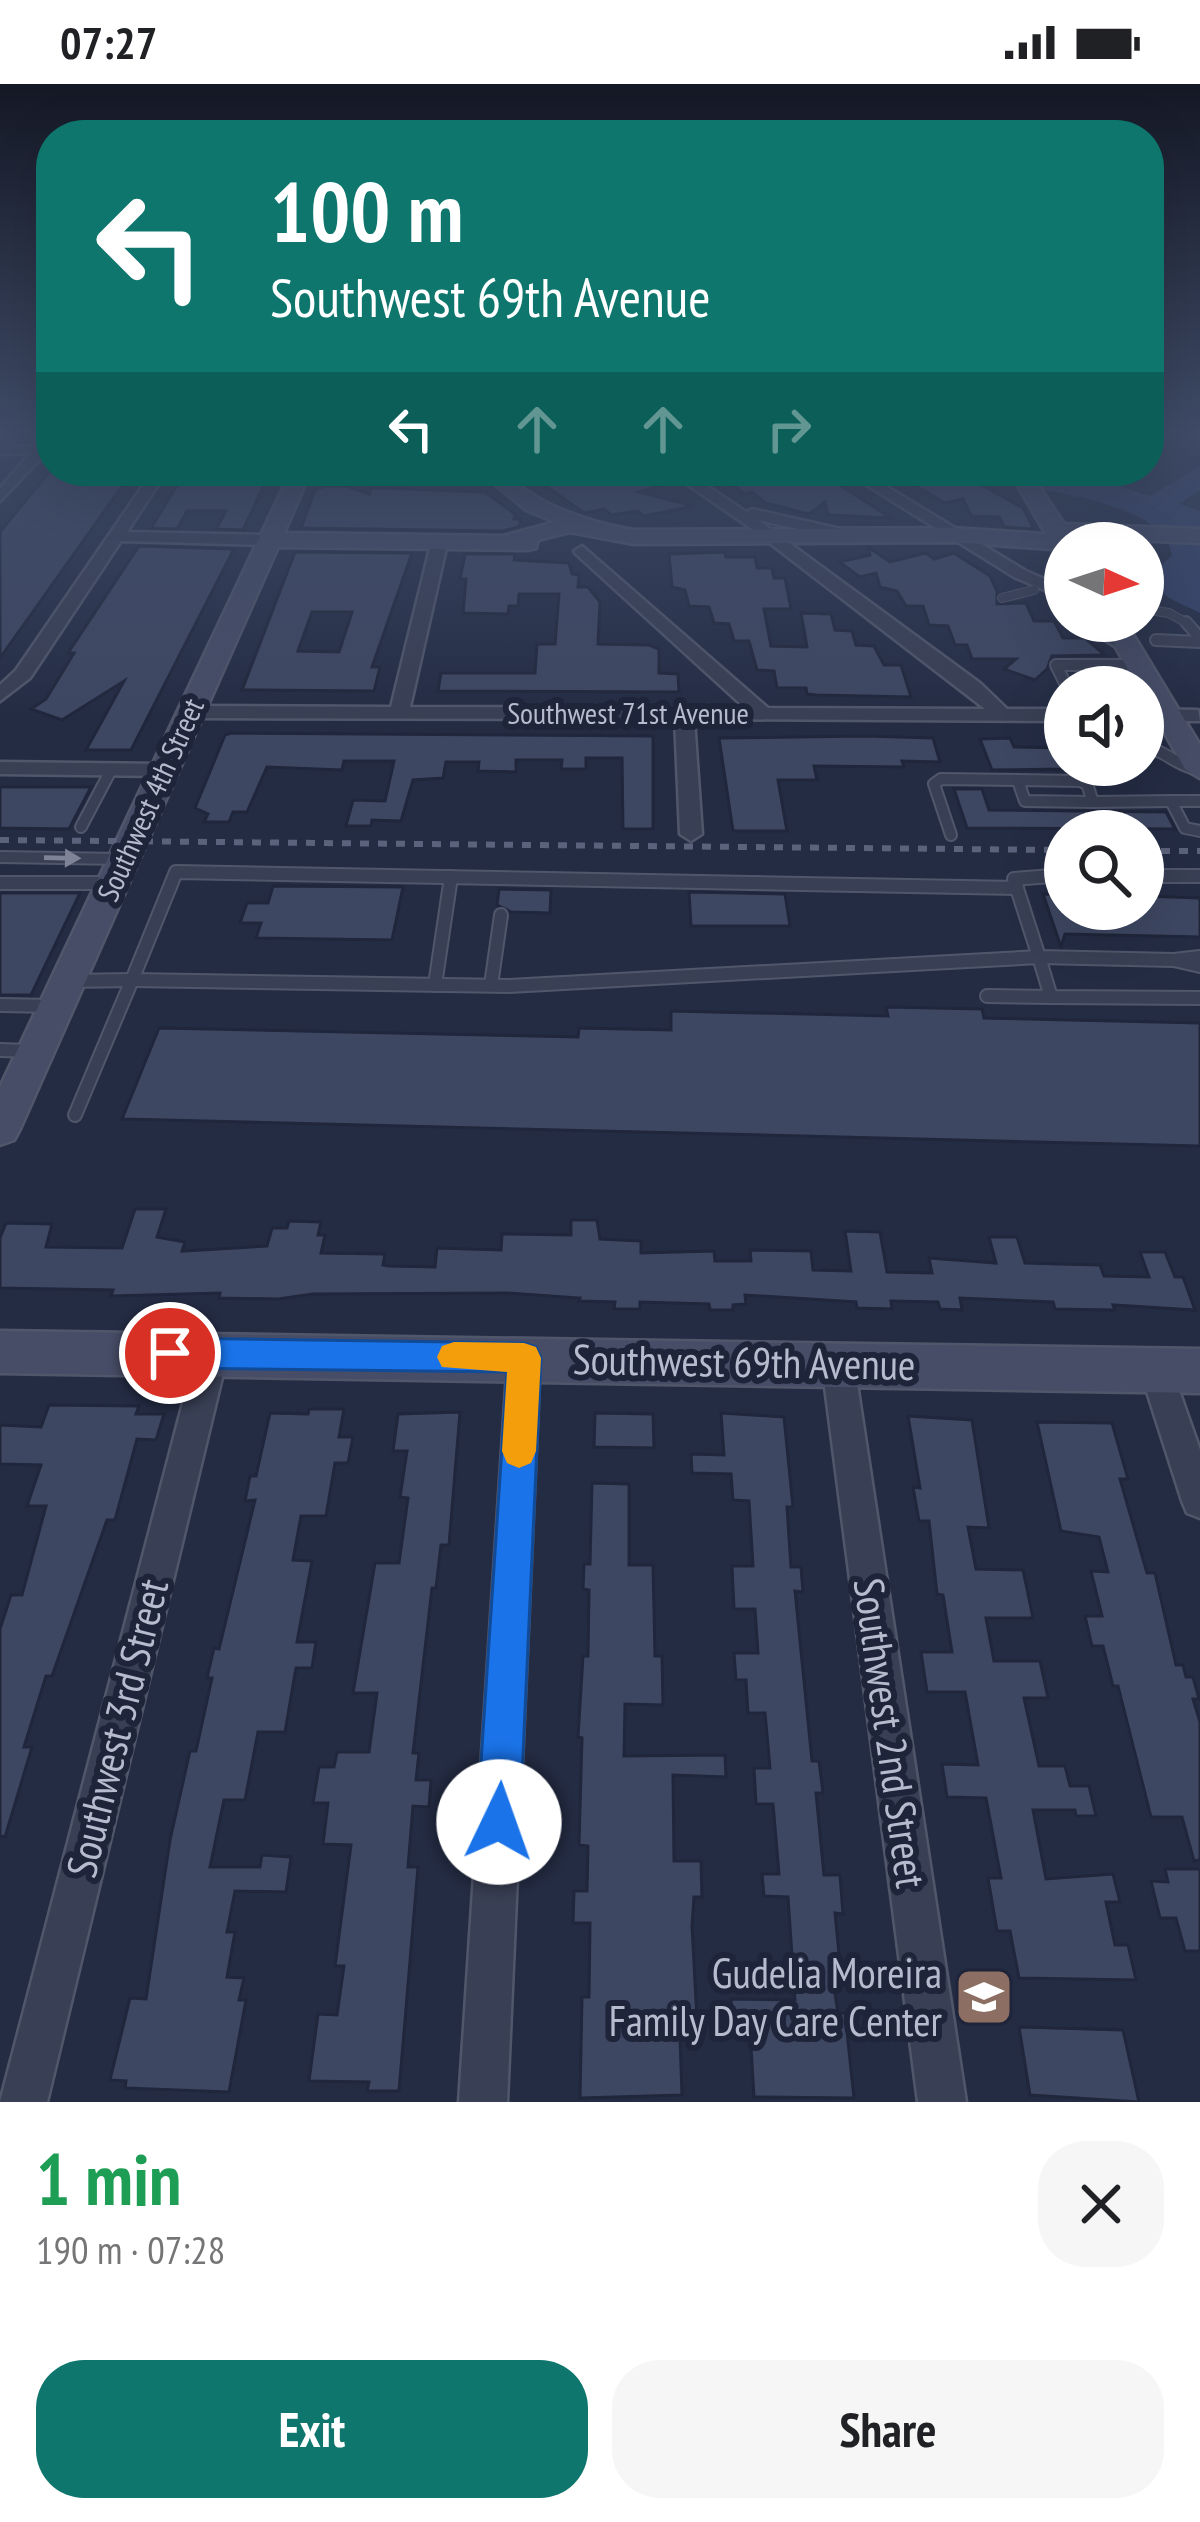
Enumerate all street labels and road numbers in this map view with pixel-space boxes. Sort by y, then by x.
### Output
street label: Southwest 4th Street [87,691,212,907]
street label: Southwest 71st Avenue [507,693,749,732]
street label: Southwest 69th Avenue [572,1331,916,1392]
street label: Southwest 3rd Street [53,1573,180,1883]
street label: Southwest 2nd Street [842,1575,940,1892]

